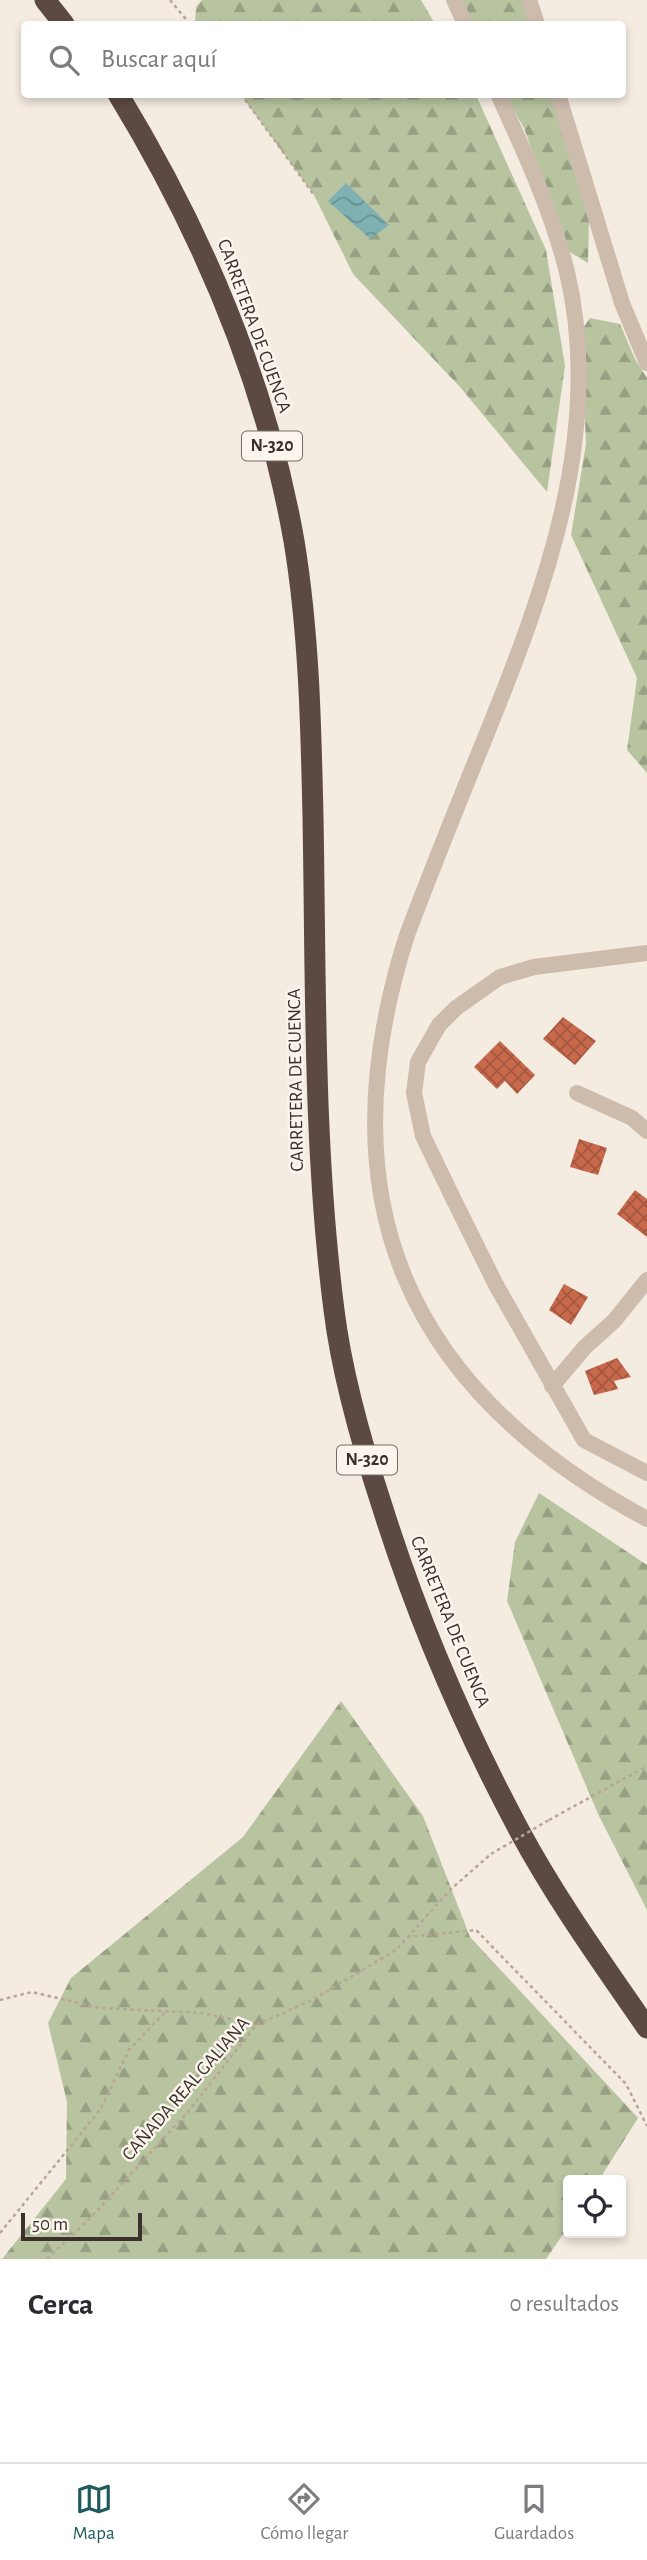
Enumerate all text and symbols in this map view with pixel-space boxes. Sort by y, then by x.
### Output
search box [21,21,626,98]
icon: search [45,41,83,79]
text: Buscar aquí [101,46,217,72]
street label: CARRETERA DE CUENCA [214,237,294,415]
road number: N-320 [242,432,302,461]
street label: CARRETERA DE CUENCA [285,988,307,1172]
road number: N-320 [337,1446,397,1475]
street label: CARRETERA DE CUENCA [407,1533,493,1711]
street label: CAÑADA REAL GALIANA [117,2012,253,2164]
map controls [563,2175,626,2238]
button: locate [563,2175,626,2238]
scale bar [21,2210,142,2242]
text: 50 m [32,2215,68,2234]
text: Cerca [28,2290,93,2320]
text: 0 resultados [509,2293,619,2316]
tab: Mapa [73,2480,115,2545]
tab: Cómo llegar [260,2480,348,2545]
tab: Guardados [494,2480,574,2545]

